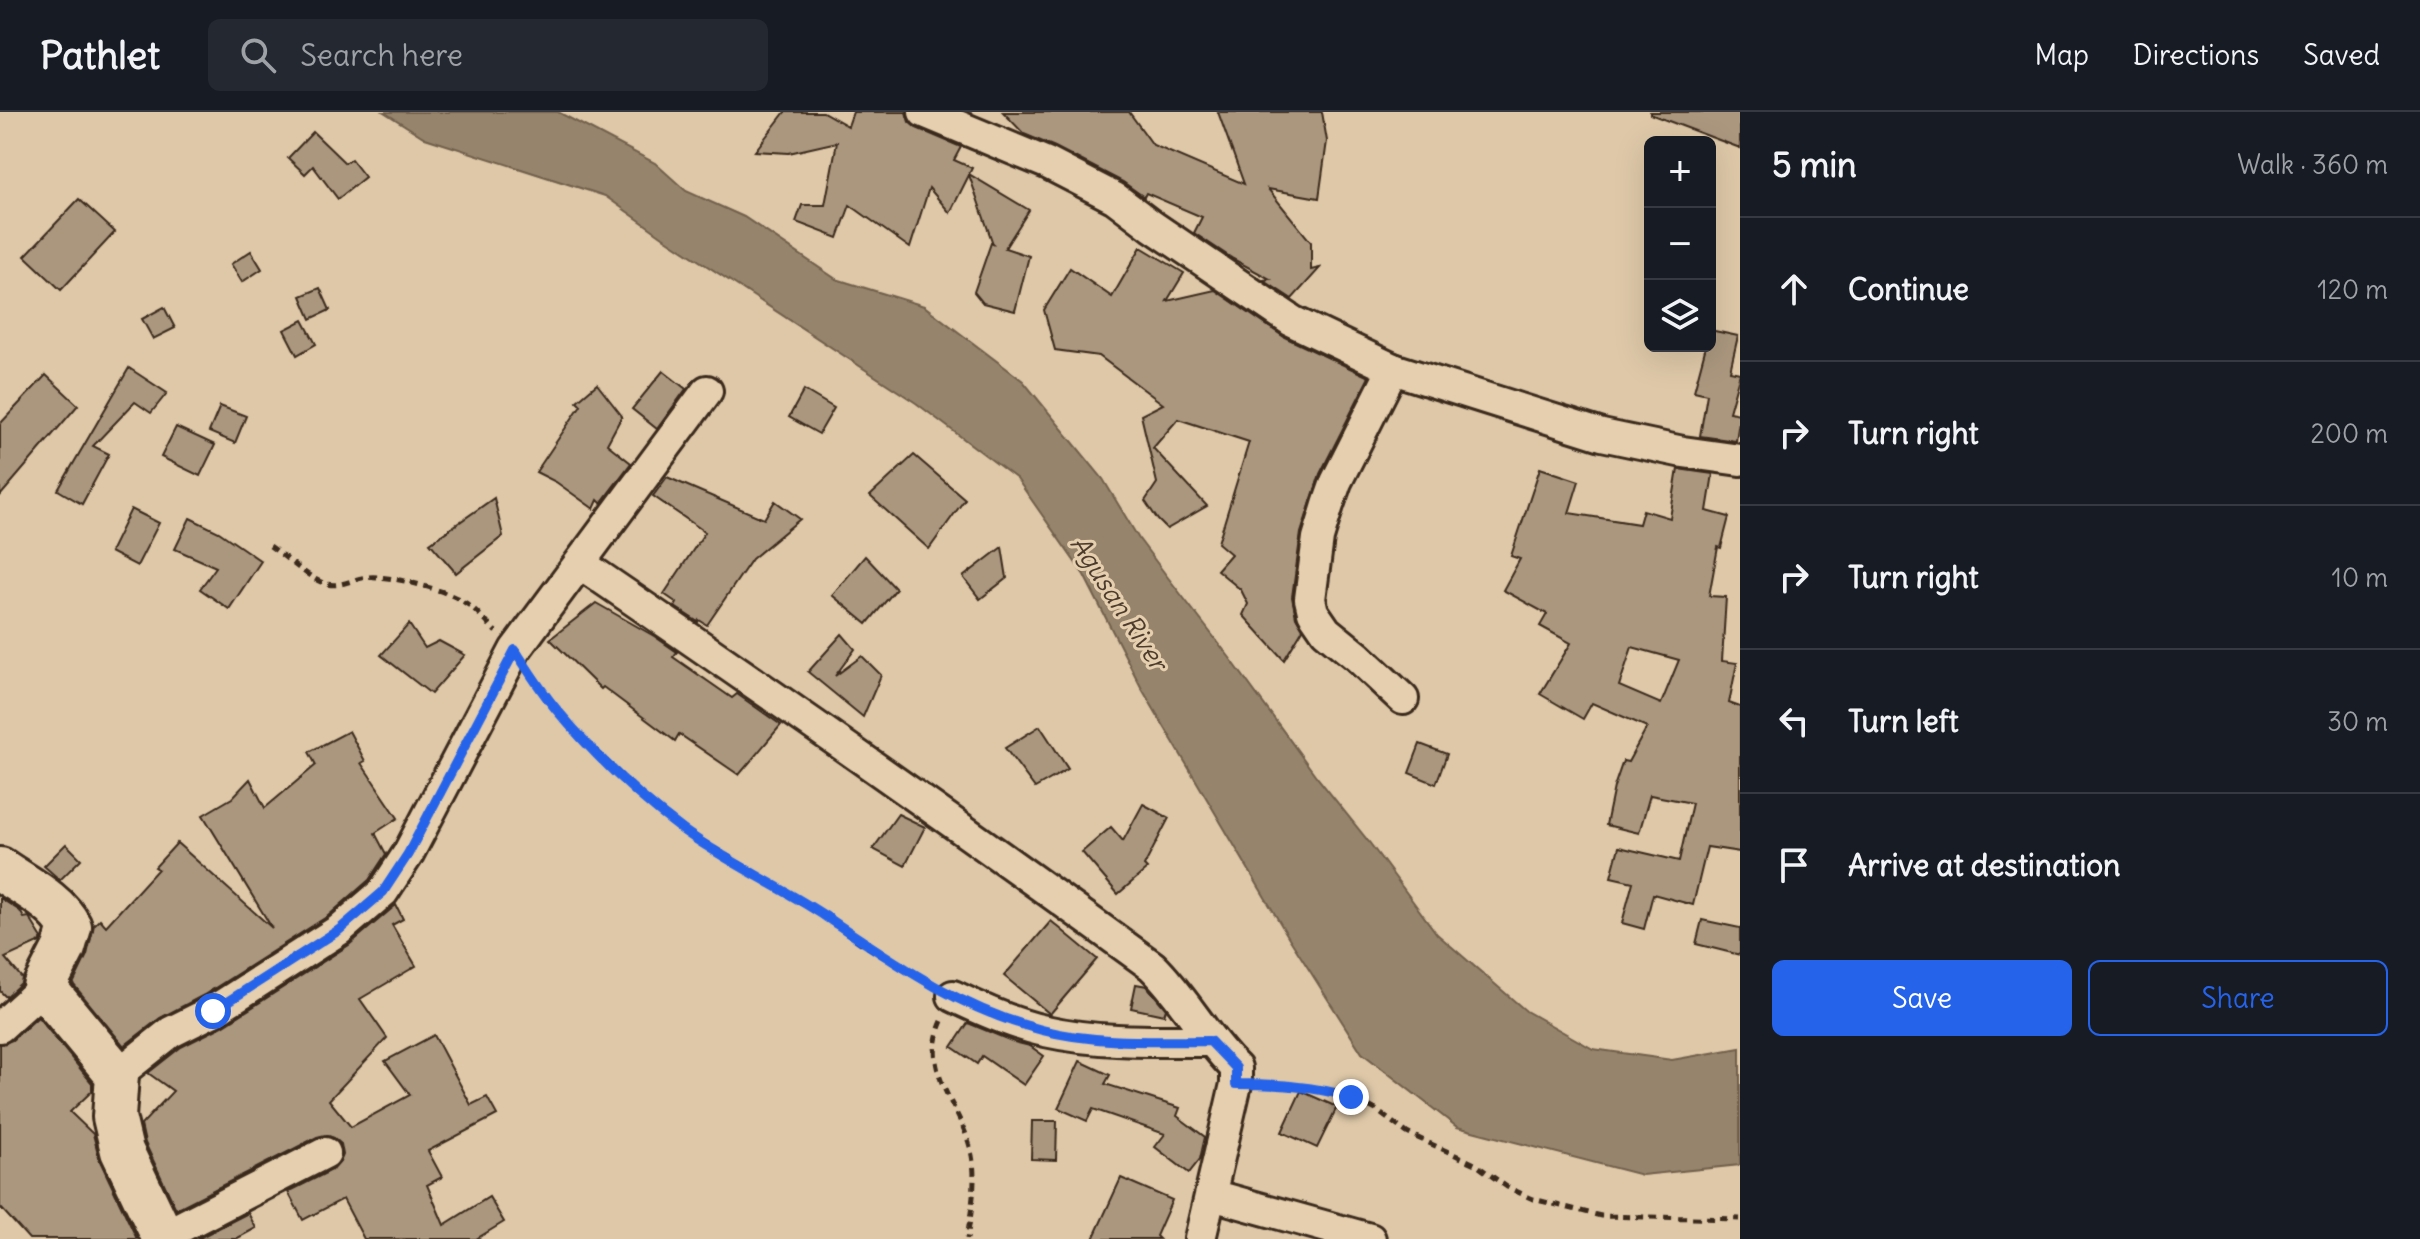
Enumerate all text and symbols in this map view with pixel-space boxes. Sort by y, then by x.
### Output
search box [208,19,768,91]
text: Pathlet [40,32,160,79]
icon: search [236,33,280,77]
text: Search here [300,36,463,74]
text: Map [2034,37,2089,73]
text: Directions [2133,37,2259,73]
text: Saved [2303,37,2380,73]
map controls [1644,136,1716,352]
button: + [1644,136,1716,208]
text: 5 min [1772,143,1857,186]
text: Walk · 360 m [2237,148,2388,181]
button: − [1644,208,1716,280]
icon: ahead [1772,267,1816,311]
text: Continue [1848,270,1969,308]
text: 120 m [2317,273,2388,306]
button: layers [1644,280,1716,352]
icon: right [1772,411,1816,455]
text: Turn right [1848,414,1979,452]
text: 200 m [2311,417,2388,450]
water label: Agusan River [1064,529,1177,679]
icon: right [1772,555,1816,599]
text: Turn right [1848,558,1979,596]
text: 10 m [2332,561,2388,594]
icon: left [1772,699,1816,743]
text: Turn left [1848,702,1959,740]
text: 30 m [2327,705,2388,738]
icon: arrive [1772,843,1816,887]
text: Arrive at destination [1848,846,2120,884]
button: Save [1772,960,2072,1036]
button: Share [2088,960,2388,1036]
route start [195,993,231,1029]
route end [1333,1079,1369,1115]

